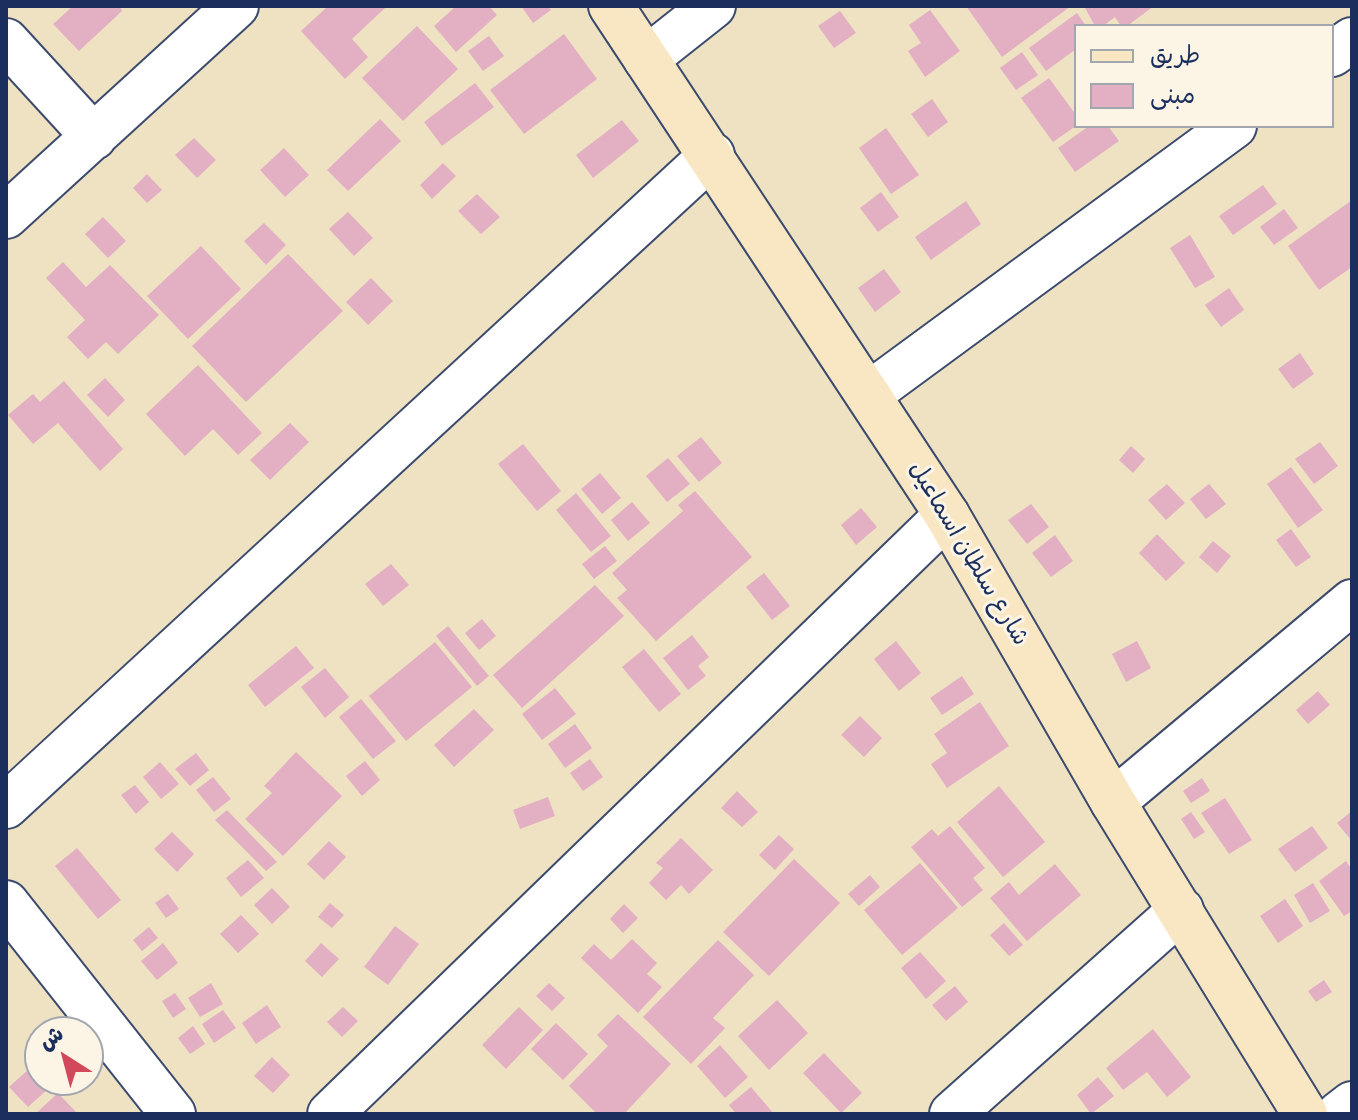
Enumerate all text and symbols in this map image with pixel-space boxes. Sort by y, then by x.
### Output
legend [1074,24,1334,128]
text: طريق [1150,40,1200,69]
text: مبنى [1150,80,1195,109]
street label: شارع سلطان اسماعيل [902,457,1034,651]
north arrow [24,1016,104,1096]
text: ش [33,1020,68,1056]

